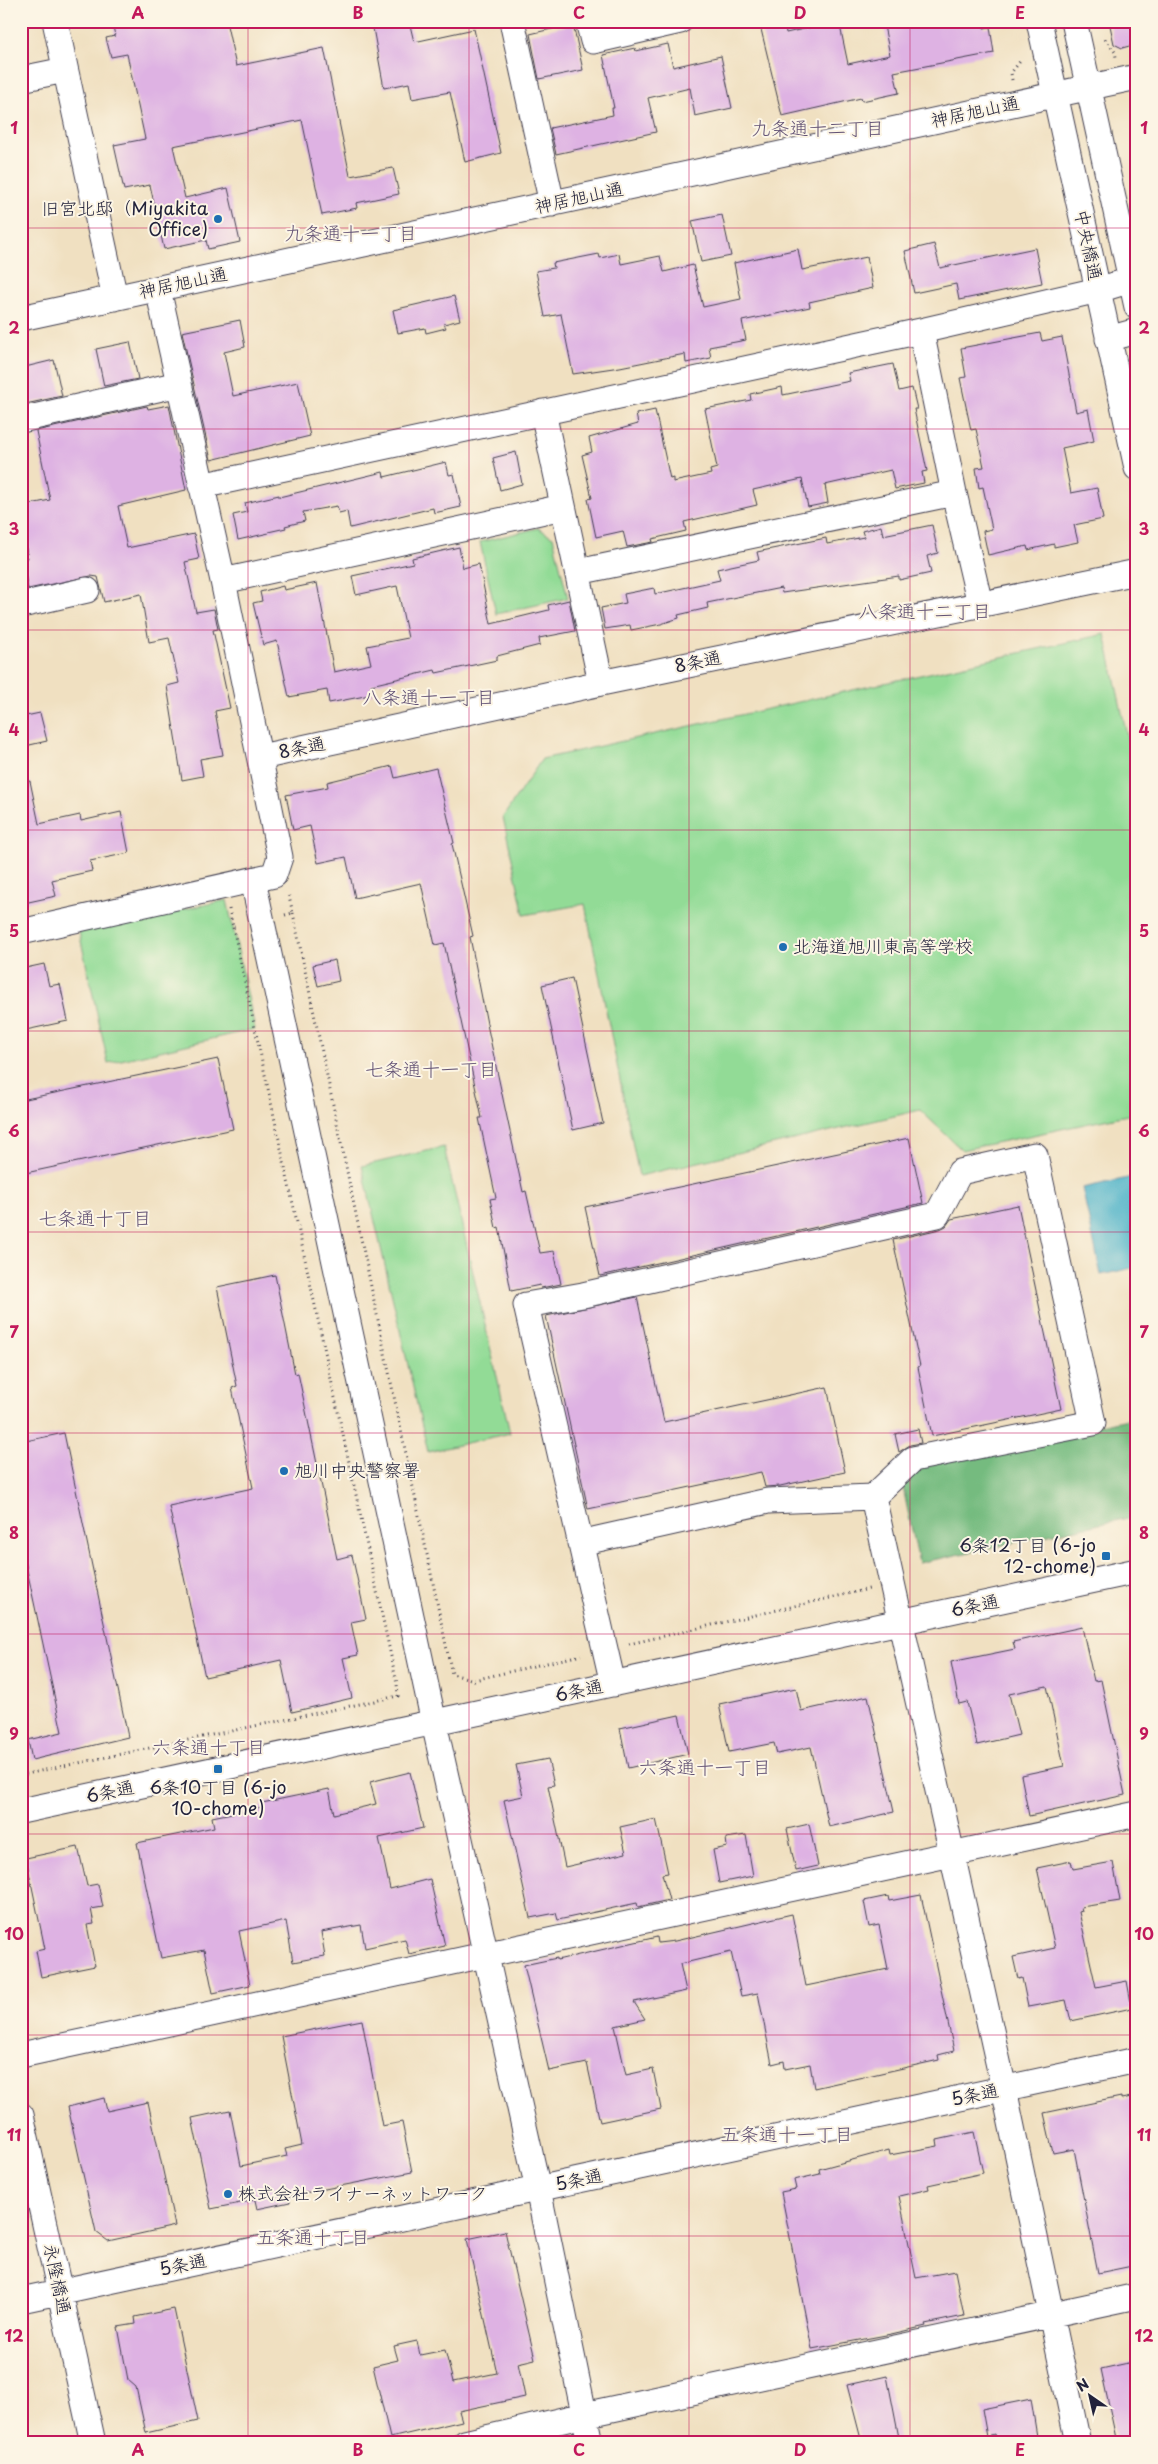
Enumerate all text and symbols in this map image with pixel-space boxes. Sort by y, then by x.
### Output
text: A [132,0,145,24]
text: B [353,0,364,24]
text: C [573,0,585,24]
text: D [794,0,806,24]
text: E [1015,0,1025,24]
street label: 神居旭山通 [928,88,1022,133]
district label: 九条通十二丁目 [751,113,885,141]
text: 1 [10,115,18,139]
text: 1 [1140,115,1148,139]
street label: 神居旭山通 [532,174,626,219]
place label: 旧宮北邸（Miyakita Office) [41,194,209,242]
street label: 中央橋通 [1069,207,1110,283]
marker: 旧宮北邸（Miyakita Office) [212,213,224,225]
district label: 九条通十一丁目 [284,218,418,246]
street label: 神居旭山通 [136,259,230,304]
text: 2 [8,315,20,339]
text: 2 [1138,315,1150,339]
text: 3 [9,516,19,540]
text: 3 [1139,516,1149,540]
district label: 八条通十二丁目 [858,596,992,624]
street label: 8条通 [672,642,724,679]
district label: 八条通十一丁目 [362,682,496,710]
text: 4 [9,717,20,741]
text: 4 [1139,717,1150,741]
street label: 8条通 [276,728,328,765]
text: 5 [9,918,19,942]
text: 5 [1139,918,1149,942]
place label: 北海道旭川東高等学校 [793,932,973,959]
marker: 北海道旭川東高等学校 [777,941,789,953]
district label: 七条通十一丁目 [364,1054,498,1082]
text: 6 [8,1118,20,1142]
text: 6 [1138,1118,1150,1142]
district label: 七条通十丁目 [38,1203,152,1231]
text: 7 [9,1319,19,1343]
text: 7 [1139,1319,1149,1343]
place label: 旭川中央警察署 [294,1456,420,1483]
marker: 旭川中央警察署 [278,1465,290,1477]
text: 8 [9,1520,19,1544]
text: 8 [1139,1520,1149,1544]
place label: 6条12丁目 (6-jo 12-chome) [959,1531,1096,1579]
marker: 6条12丁目 (6-jo 12-chome) [1100,1550,1112,1562]
street label: 6条通 [948,1586,1001,1623]
street label: 6条通 [552,1671,605,1708]
text: 9 [9,1721,19,1745]
text: 9 [1139,1721,1149,1745]
district label: 六条通十丁目 [152,1732,266,1760]
district label: 六条通十一丁目 [638,1752,772,1780]
marker: 6条10丁目 (6-jo 10-chome) [212,1763,224,1775]
street label: 6条通 [83,1772,136,1809]
place label: 6条10丁目 (6-jo 10-chome) [149,1773,287,1821]
text: 10 [4,1921,24,1945]
text: 10 [1134,1921,1154,1945]
street label: 5条通 [949,2075,1001,2112]
district label: 五条通十一丁目 [720,2119,854,2147]
text: 11 [7,2122,21,2146]
text: 11 [1137,2122,1151,2146]
street label: 5条通 [553,2160,605,2197]
place label: 株式会社ライナーネットワーク [238,2179,487,2206]
marker: 株式会社ライナーネットワーク [222,2188,234,2200]
district label: 五条通十丁目 [256,2222,370,2250]
street label: 永隆橋通 [38,2241,79,2317]
street label: 5条通 [157,2245,209,2282]
text: 12 [5,2323,23,2347]
text: 12 [1135,2323,1153,2347]
north arrow [1066,2372,1116,2422]
text: N [1072,2373,1093,2397]
text: A [132,2437,145,2461]
text: B [353,2437,364,2461]
text: C [573,2437,585,2461]
text: D [794,2437,806,2461]
text: E [1015,2437,1025,2461]

